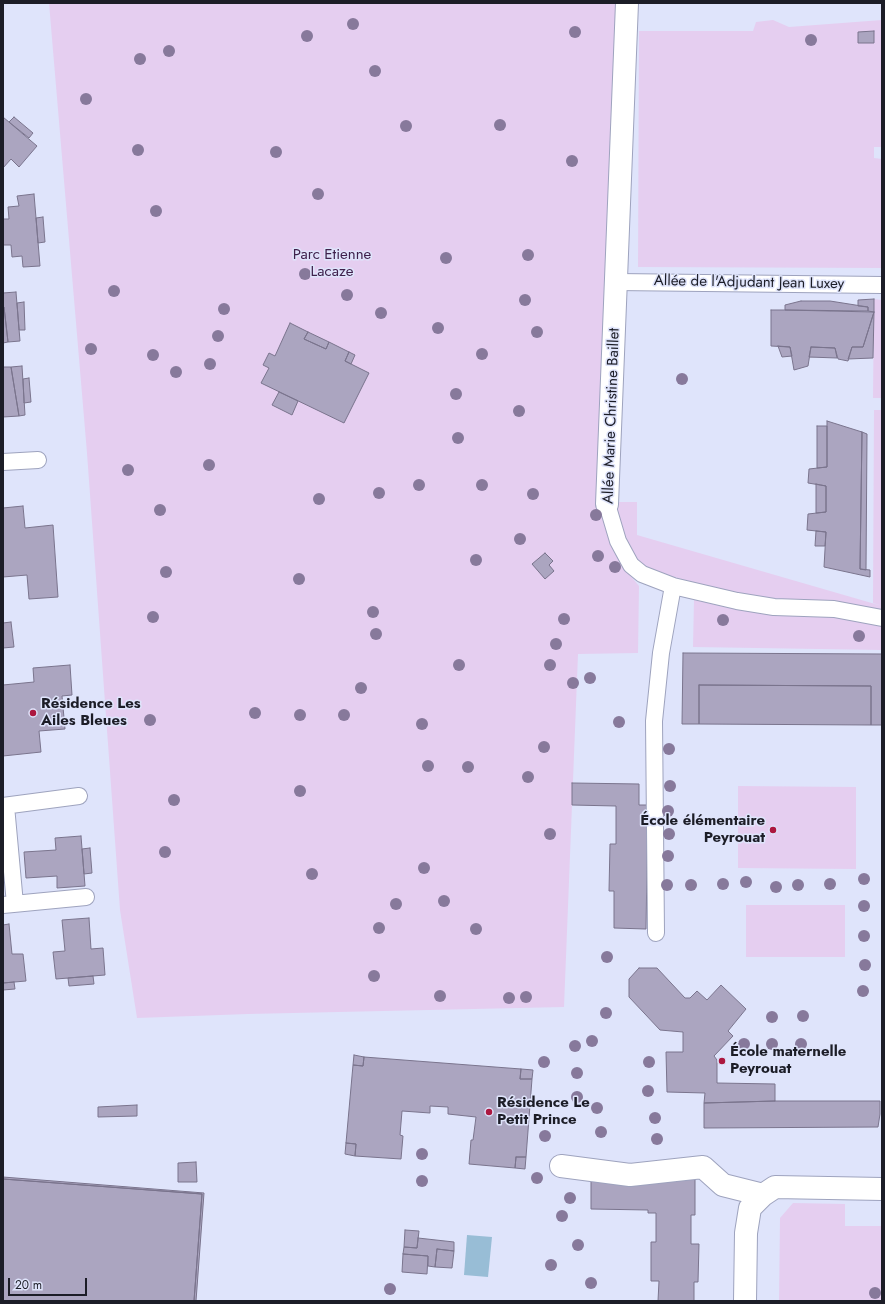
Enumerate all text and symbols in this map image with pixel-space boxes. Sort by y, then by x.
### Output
park label: Parc Etienne Lacaze [293,246,371,281]
street label: Allée de l'Adjudant Jean Luxey [654,272,844,294]
street label: Allée Marie Christine Baillet [600,328,624,504]
place label: Résidence Les Ailes Bleues [41,695,141,730]
marker: Résidence Les Ailes Bleues [28,708,38,718]
place label: École élémentaire Peyrouat [640,812,765,847]
marker: École élémentaire Peyrouat [768,825,778,835]
place label: École maternelle Peyrouat [730,1043,846,1078]
marker: École maternelle Peyrouat [717,1056,727,1066]
place label: Résidence Le Petit Prince [497,1094,590,1129]
marker: Résidence Le Petit Prince [484,1107,494,1117]
scale bar [10,1270,89,1296]
text: 20 m [15,1276,42,1294]

